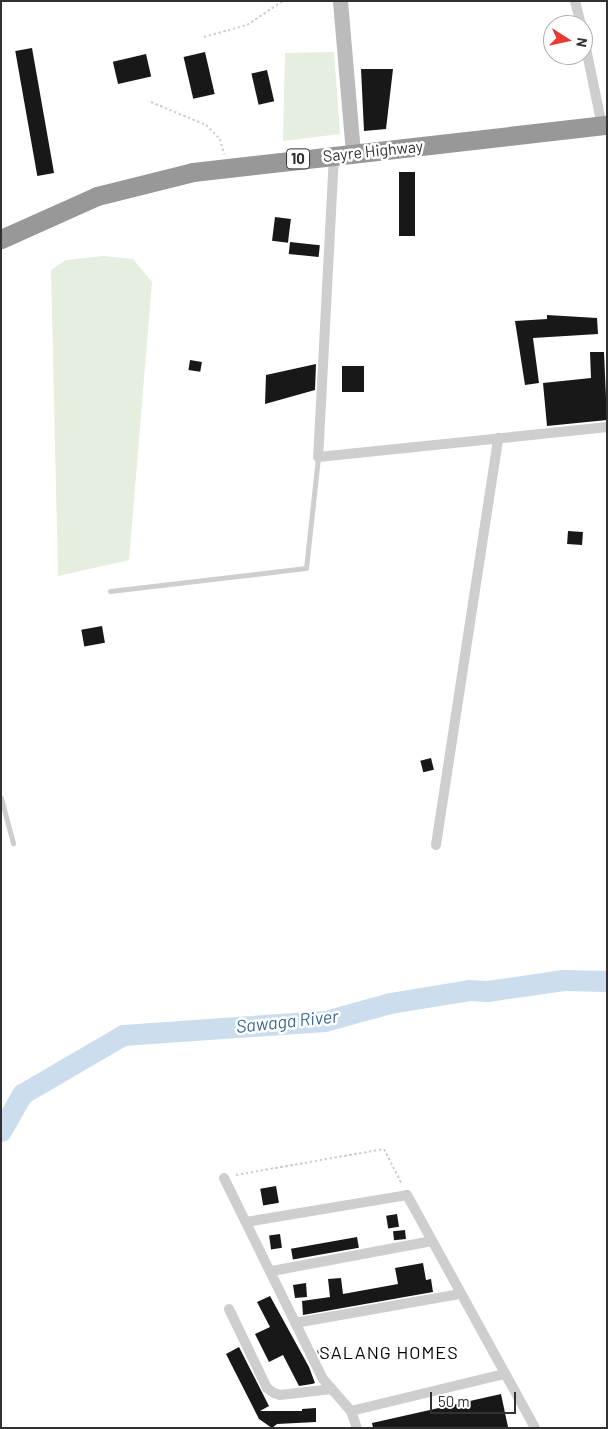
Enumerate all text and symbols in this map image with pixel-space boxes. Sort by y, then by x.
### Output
north arrow [543,15,593,65]
text: N [573,36,591,49]
street label: Sayre Highway [322,136,424,166]
road number: 10 [286,146,310,172]
water label: Sawaga River [235,1005,339,1037]
district label: SALANG HOMES [318,1341,460,1363]
scale bar [433,1382,519,1414]
text: 50 m [438,1392,470,1410]

